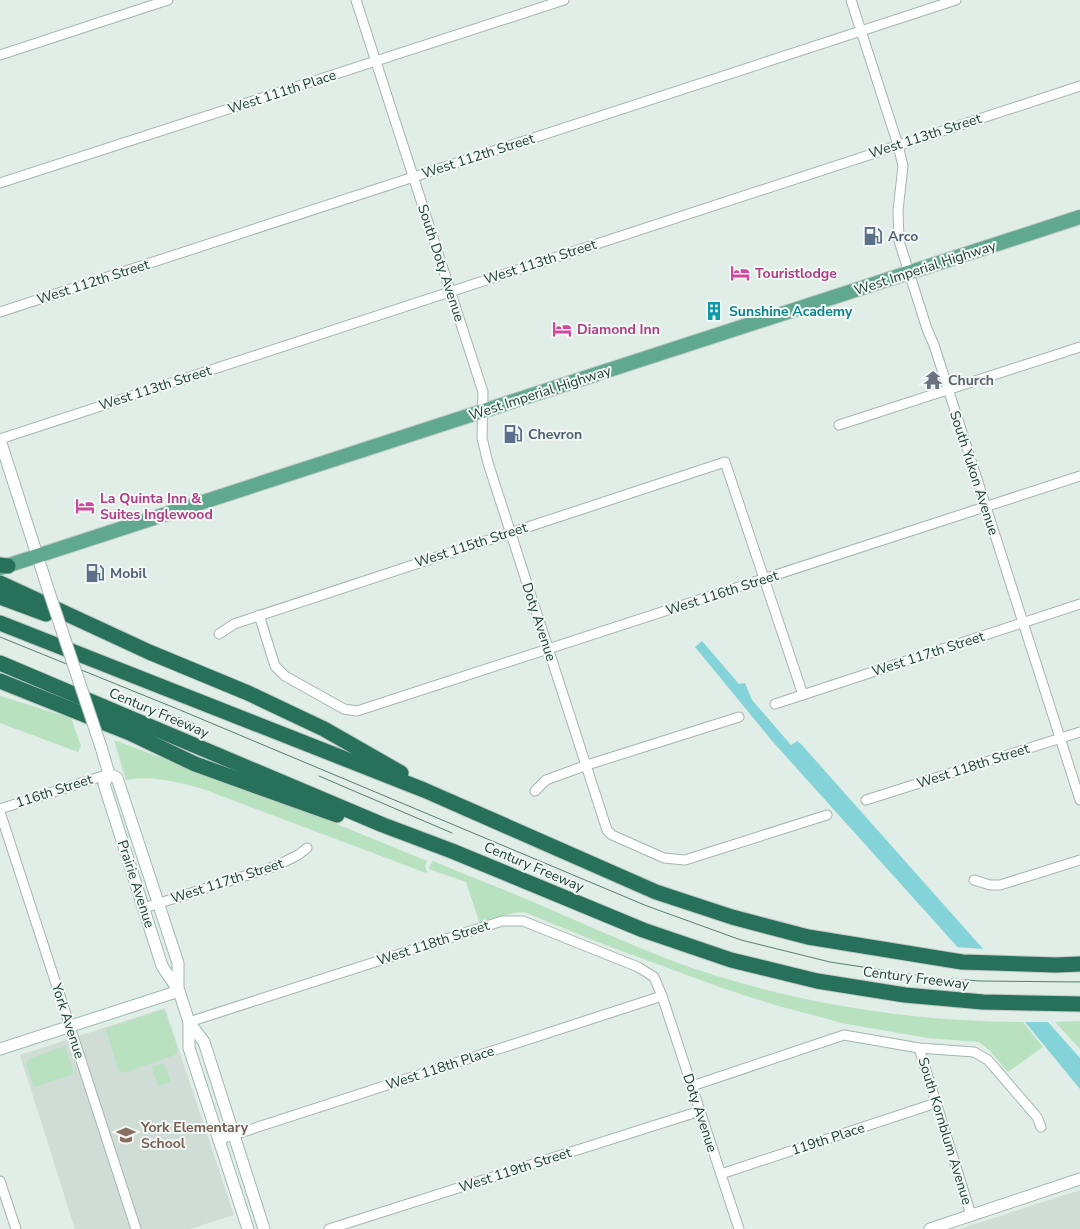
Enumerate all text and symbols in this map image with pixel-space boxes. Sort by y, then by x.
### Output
street label: West 111th Place [225,65,339,119]
street label: West 113th Street [866,109,984,163]
street label: West 112th Street [419,129,537,183]
street label: South Doty Avenue [413,202,469,324]
fuel station icon: Arco [862,225,884,247]
place label: Arco [888,227,918,246]
street label: West 113th Street [481,235,599,289]
street label: West Imperial Highway [852,236,999,300]
street label: West 112th Street [34,255,152,309]
hotel icon: Touristlodge [729,262,751,284]
place label: Touristlodge [755,264,837,283]
building icon: Sunshine Academy [703,300,725,322]
place label: Sunshine Academy [729,302,853,321]
hotel icon: Diamond Inn [551,318,573,340]
place label: Diamond Inn [577,320,660,339]
street label: West 113th Street [96,361,214,415]
street label: West Imperial Highway [467,361,614,425]
temple icon: Church [922,369,944,391]
place label: Church [948,371,994,390]
street label: South Yukon Avenue [945,408,1003,538]
fuel station icon: Chevron [502,423,524,445]
place label: Chevron [528,425,582,444]
place label: La Quinta Inn & Suites Inglewood [100,489,213,524]
hotel icon: La Quinta Inn & Suites Inglewood [74,495,96,517]
street label: West 115th Street [412,518,530,572]
fuel station icon: Mobil [84,562,106,584]
place label: Mobil [110,564,147,583]
street label: West 116th Street [663,566,781,620]
street label: Doty Avenue [517,580,561,664]
street label: West 117th Street [869,627,987,681]
street label: Century Freeway [106,683,213,743]
street label: West 118th Street [914,739,1032,793]
street label: 116th Street [13,770,95,812]
street label: Century Freeway [481,837,588,897]
street label: Prairie Avenue [113,838,159,930]
street label: West 117th Street [168,854,286,908]
street label: West 118th Street [374,916,492,970]
street label: Century Freeway [862,962,971,994]
street label: York Avenue [47,980,89,1061]
street label: West 118th Place [383,1041,497,1095]
street label: South Kornblum Avenue [913,1055,977,1207]
street label: Doty Avenue [678,1071,722,1155]
place label: York Elementary School [140,1118,249,1153]
street label: 119th Place [789,1118,867,1160]
school or university icon: York Elementary School [115,1124,137,1146]
street label: West 119th Street [456,1143,574,1197]

